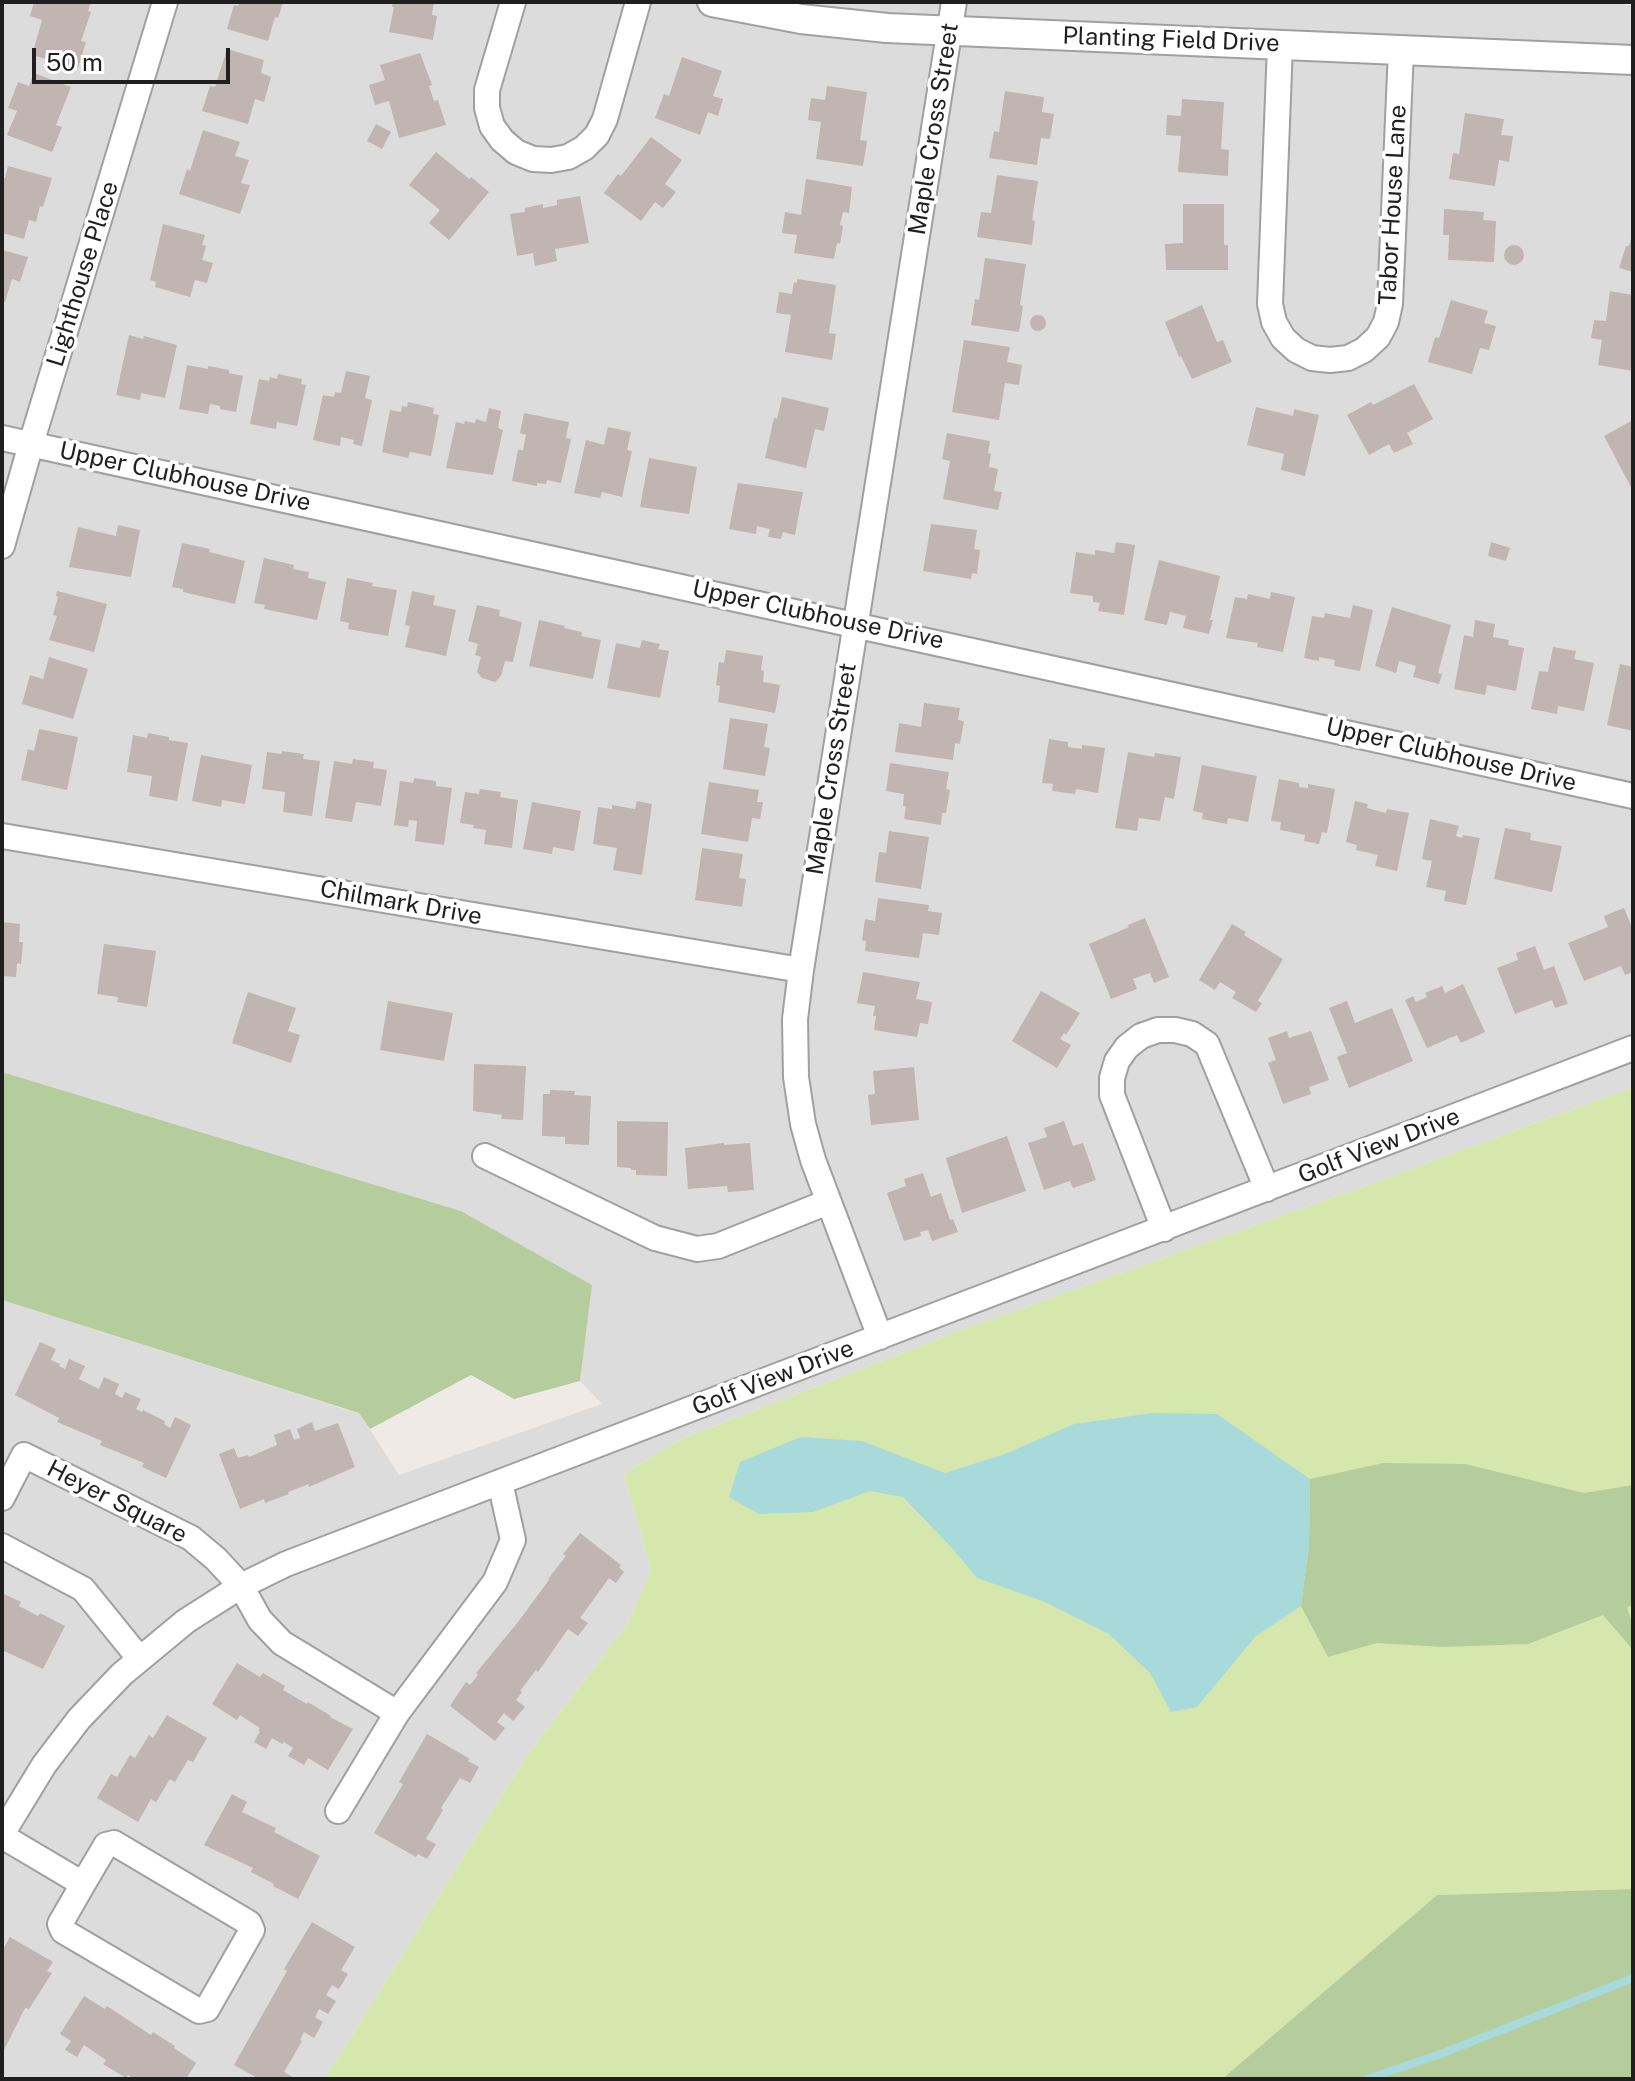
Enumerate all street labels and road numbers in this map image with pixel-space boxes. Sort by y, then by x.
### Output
street label: Maple Cross Street [903,21,965,237]
street label: Planting Field Drive [1062,22,1280,58]
street label: Tabor House Lane [1373,104,1413,306]
street label: Lighthouse Place [41,178,125,370]
street label: Upper Clubhouse Drive [57,436,313,518]
street label: Upper Clubhouse Drive [690,574,946,656]
street label: Maple Cross Street [801,661,863,877]
street label: Upper Clubhouse Drive [1323,712,1579,798]
street label: Chilmark Drive [318,875,484,931]
street label: Golf View Drive [1294,1102,1464,1190]
street label: Golf View Drive [688,1334,858,1422]
street label: Heyer Square [42,1454,192,1550]

